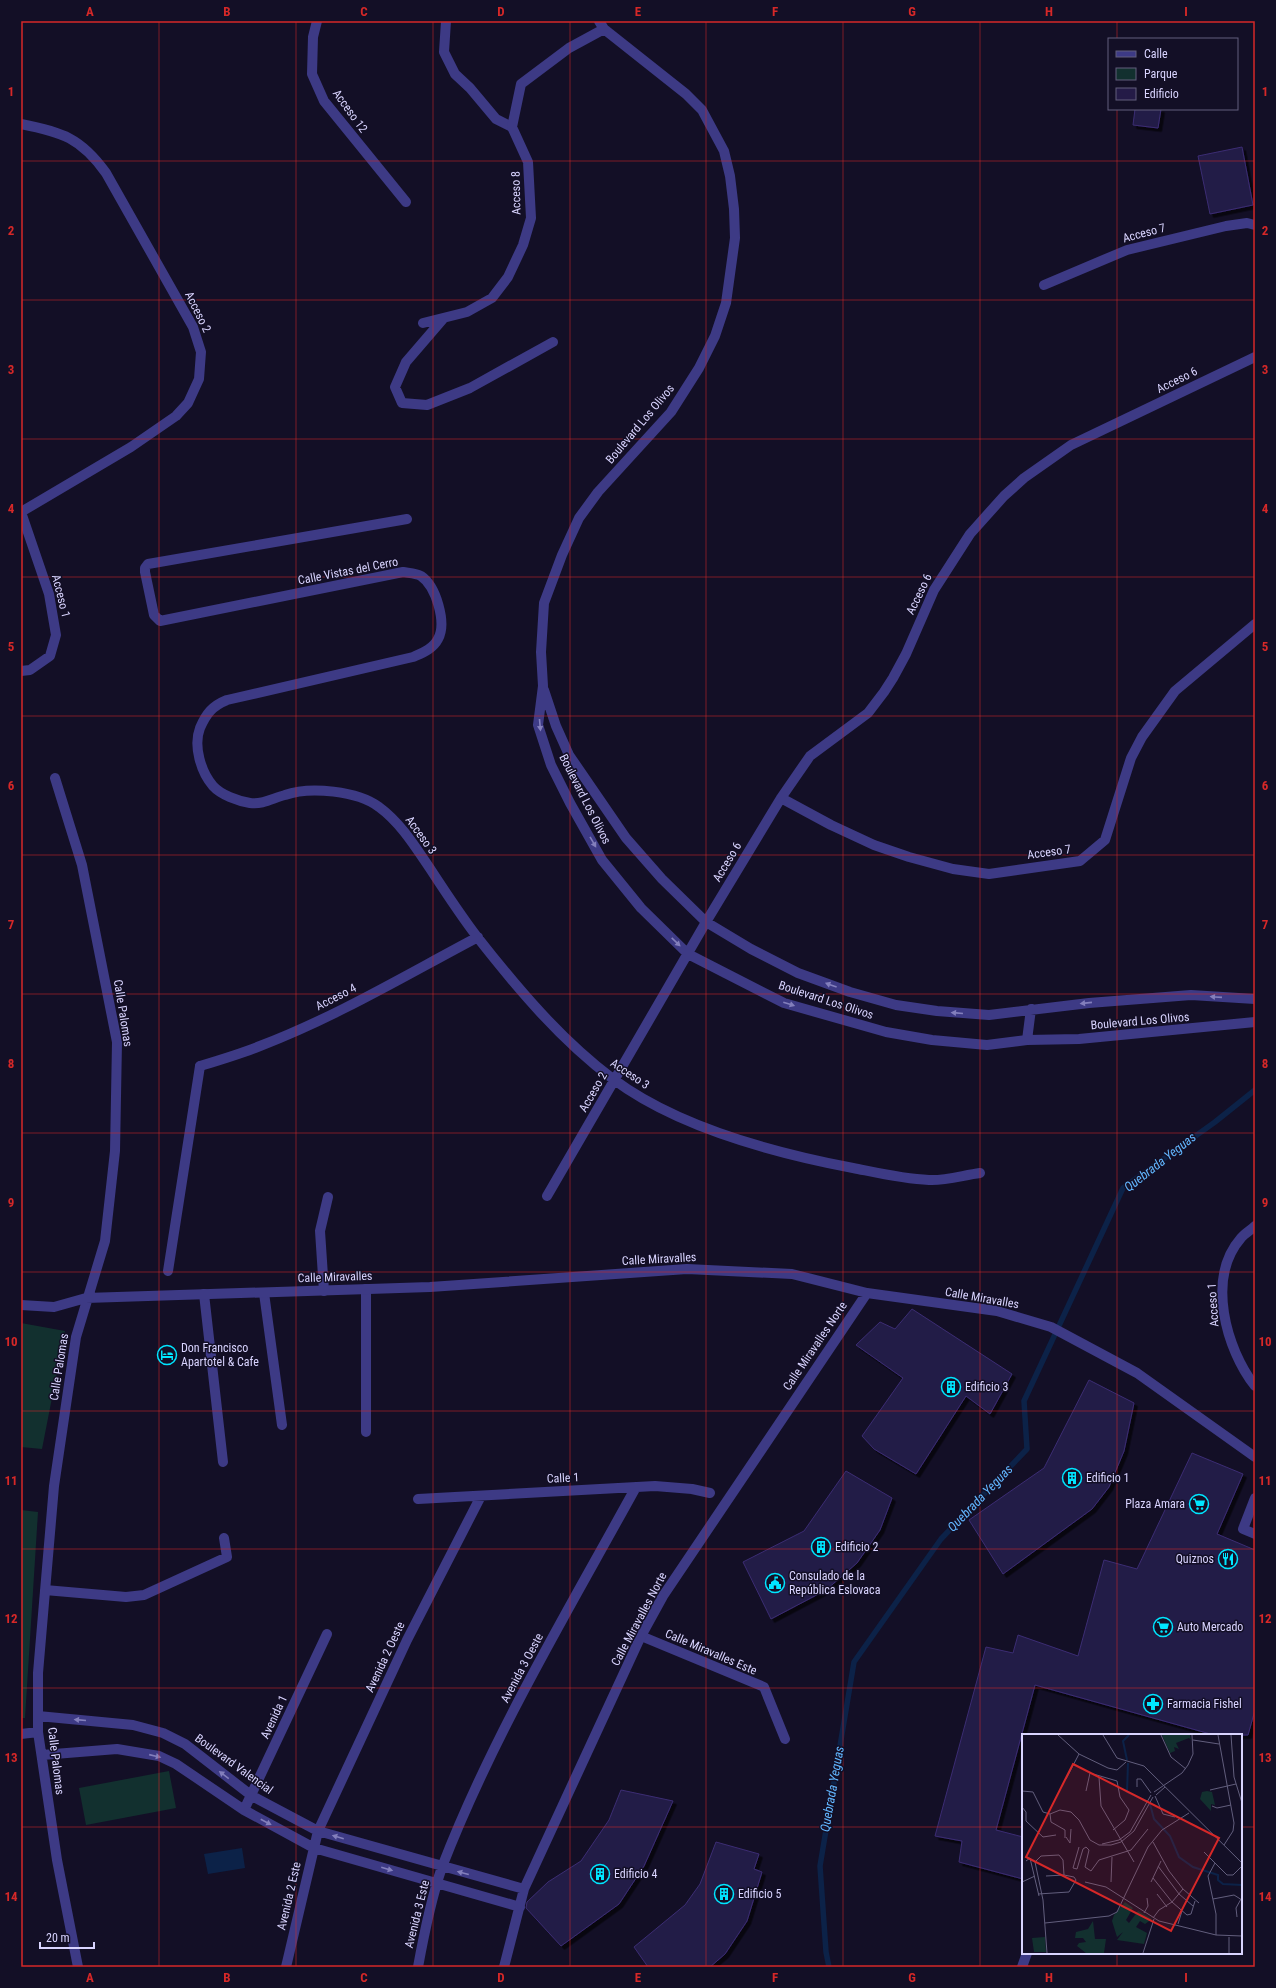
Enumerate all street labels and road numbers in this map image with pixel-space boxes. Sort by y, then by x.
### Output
street label: Acceso 12 [330,87,370,135]
street label: Acceso 8 [509,171,523,215]
street label: Acceso 7 [1121,221,1167,245]
street label: Acceso 2 [182,289,214,335]
street label: Acceso 6 [1154,364,1200,396]
street label: Boulevard Los Olivos [603,382,677,466]
street label: Calle Vistas del Cerro [297,554,399,588]
street label: Acceso 6 [903,571,935,617]
street label: Acceso 1 [49,573,73,619]
street label: Boulevard Los Olivos [556,752,614,846]
street label: Acceso 3 [402,813,440,857]
street label: Acceso 6 [710,840,744,884]
street label: Acceso 7 [1026,842,1072,862]
street label: Calle Palomas [111,978,135,1048]
street label: Boulevard Los Olivos [777,978,875,1022]
street label: Acceso 4 [313,981,359,1013]
street label: Boulevard Los Olivos [1090,1010,1190,1032]
street label: Acceso 3 [608,1056,652,1092]
street label: Acceso 2 [576,1069,610,1114]
street label: Calle Miravalles [621,1250,697,1268]
street label: Calle Miravalles [297,1269,373,1285]
street label: Acceso 1 [1204,1283,1222,1327]
street label: Calle Miravalles [944,1285,1020,1311]
street label: Calle Miravalles Norte [780,1299,850,1393]
street label: Calle Palomas [47,1332,71,1402]
street label: Calle 1 [546,1470,580,1486]
street label: Calle Miravalles Norte [608,1569,670,1668]
street label: Avenida 2 Oeste [362,1619,408,1695]
street label: Calle Miravalles Este [663,1626,759,1678]
street label: Avenida 3 Oeste [498,1631,546,1705]
street label: Avenida 1 [258,1693,290,1741]
street label: Calle Palomas [45,1726,67,1796]
street label: Boulevard Valencial [192,1731,276,1797]
street label: Avenida 2 Este [274,1860,304,1931]
street label: Avenida 3 Este [402,1878,432,1949]

